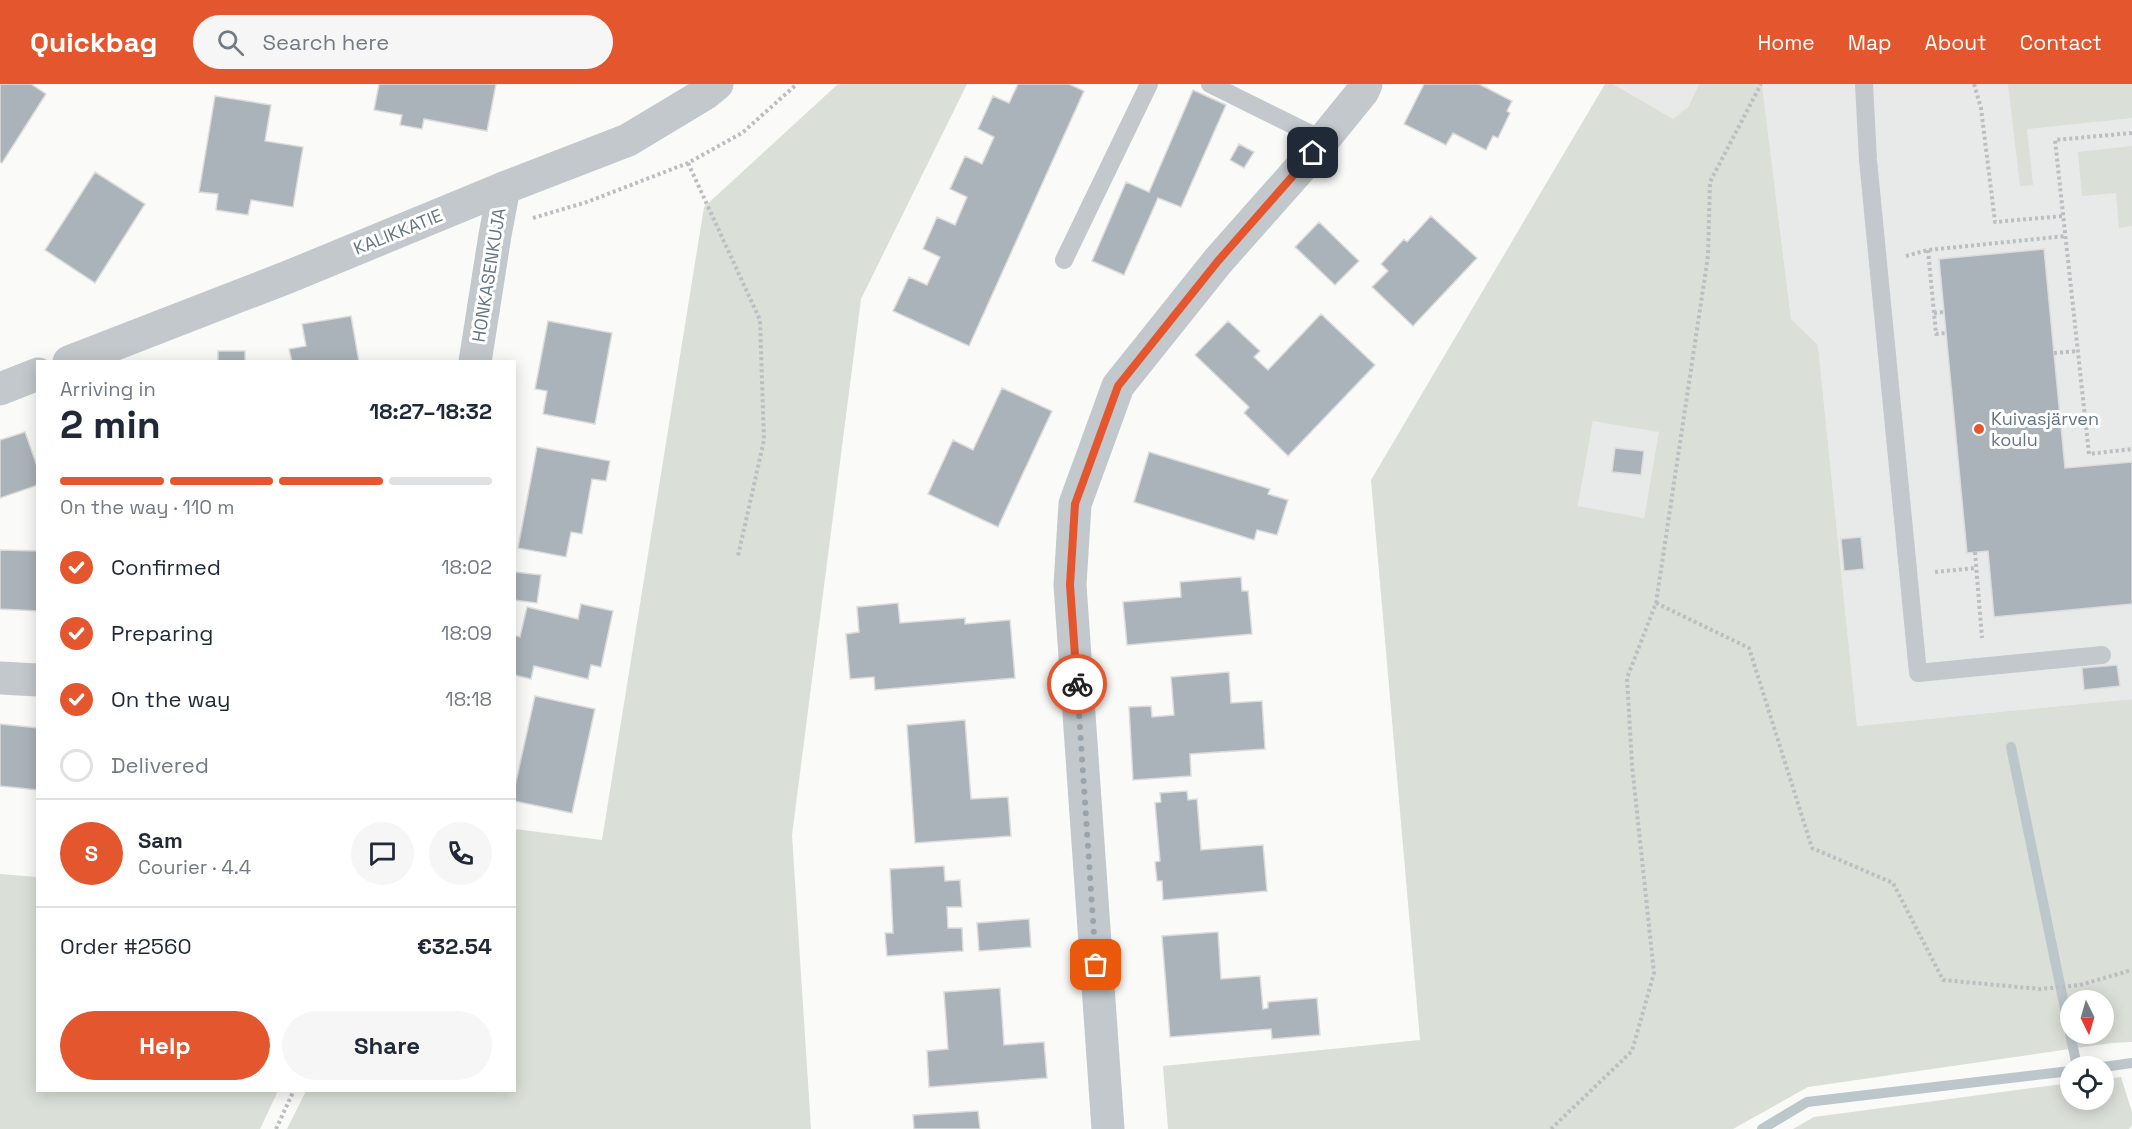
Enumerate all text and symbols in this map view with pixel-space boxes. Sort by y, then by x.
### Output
search box [193,15,613,69]
text: Quickbag [30,24,157,60]
icon: search [214,26,247,59]
text: Search here [262,28,389,56]
text: Home [1757,29,1815,56]
text: Map [1848,29,1892,56]
text: About [1925,29,1987,56]
text: Contact [2020,29,2102,56]
pin [1287,127,1338,178]
icon: home [1296,136,1329,169]
street label: KALIKKATIE [350,203,446,260]
street label: HONKASENKUJA [467,206,510,344]
text: Arriving in [60,376,156,402]
text: 18:27–18:32 [369,397,492,425]
text: 2 min [60,400,161,449]
place label: Kuivasjärven koulu [1991,407,2099,451]
marker: Kuivasjärven koulu [1972,422,1986,436]
text: On the way · 110 m [60,494,234,520]
icon: check [60,551,93,584]
text: Confirmed [111,553,221,581]
text: 18:02 [441,554,492,580]
icon: check [60,617,93,650]
text: Preparing [111,619,213,647]
text: 18:09 [441,620,492,646]
courier [1047,654,1107,714]
icon: bike [1061,668,1094,701]
icon: check [60,683,93,716]
text: On the way [111,685,230,713]
text: 18:18 [445,686,492,712]
text: Delivered [111,751,209,779]
button: chat [351,822,414,885]
button: phone [429,822,492,885]
text: Sam [138,826,183,854]
text: S [85,839,98,867]
text: Courier · 4.4 [138,854,251,880]
text: Order #2560 [60,932,192,960]
text: €32.54 [417,932,492,960]
pin [1070,939,1121,990]
icon: bag [1079,948,1112,981]
north arrow [2060,990,2114,1044]
map controls [2060,990,2114,1110]
button: Help [60,1011,270,1080]
button: Share [282,1011,492,1080]
button: locate [2060,1056,2114,1110]

